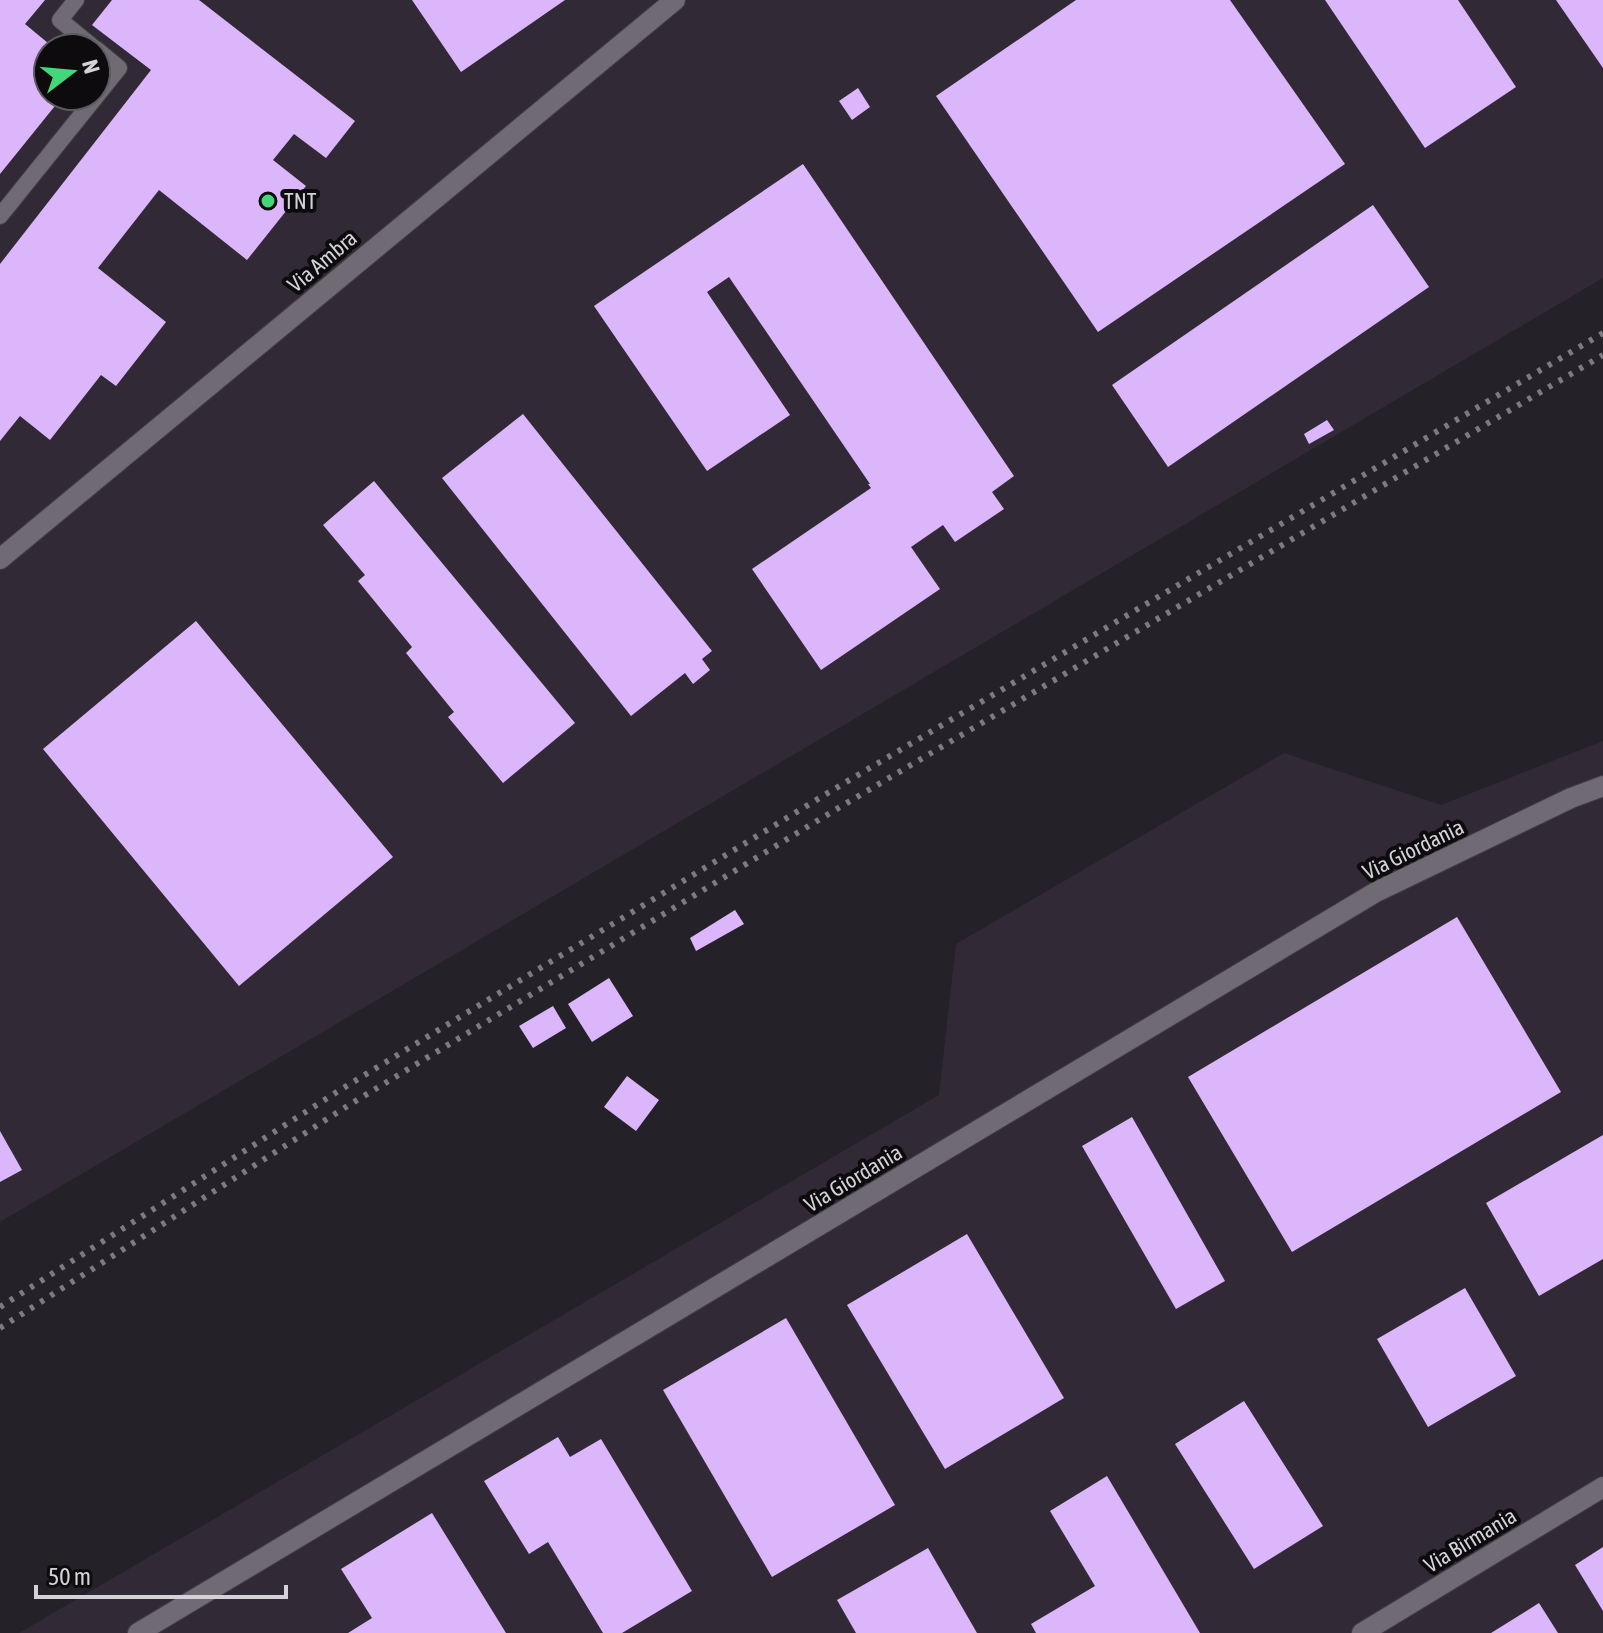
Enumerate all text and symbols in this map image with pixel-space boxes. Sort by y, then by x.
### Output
north arrow [32,32,112,112]
text: N [77,57,106,76]
place label: TNT [284,188,317,214]
marker: TNT [259,192,277,210]
street label: Via Ambra [282,225,362,297]
street label: Via Giordania [1358,813,1468,885]
street label: Via Giordania [799,1139,907,1217]
street label: Via Birmania [1419,1502,1521,1578]
scale bar [36,1549,286,1599]
text: 50 m [48,1563,91,1590]

